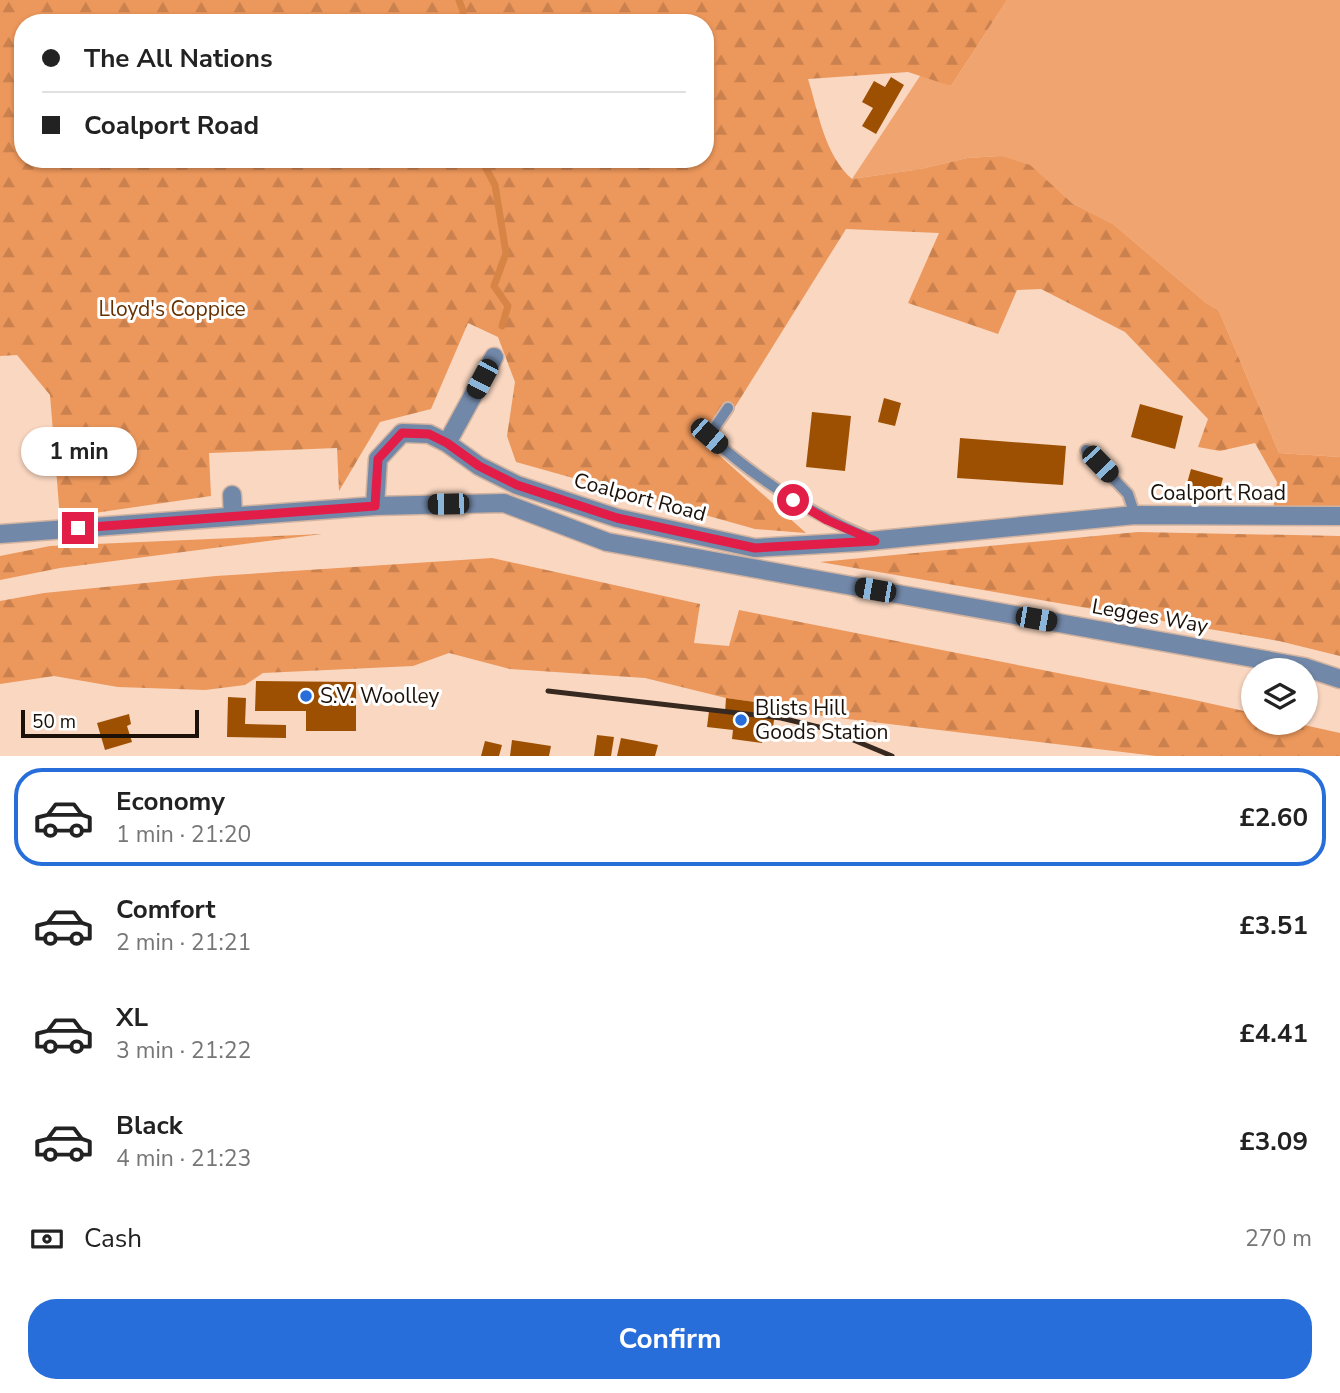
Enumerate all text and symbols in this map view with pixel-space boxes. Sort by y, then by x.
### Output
text: The All Nations [84,41,273,76]
text: Coalport Road [84,108,259,143]
park label: Lloyd's Coppice [98,295,246,323]
car [463,356,502,402]
car [687,414,732,458]
callout: 1 min [20,426,136,476]
text: 1 min [49,436,109,467]
car [1078,442,1123,486]
street label: Coalport Road [571,466,709,528]
street label: Coalport Road [1150,479,1286,507]
route start [777,484,809,516]
car [427,493,470,515]
route end [62,512,94,544]
car [853,576,898,604]
street label: Legges Way [1090,592,1210,640]
car [1014,605,1059,633]
map controls [1241,658,1318,735]
button: layers [1241,658,1318,735]
place label: S.V. Woolley [320,682,440,710]
marker: S.V. Woolley [298,688,314,704]
place label: Blists Hill Goods Station [755,694,889,746]
scale bar [21,707,200,739]
text: 50 m [32,709,76,735]
marker: Blists Hill Goods Station [733,712,749,728]
text: Economy [116,784,225,819]
icon: car [32,786,95,849]
text: £2.60 [1239,800,1308,835]
text: 1 min · 21:20 [116,819,251,850]
text: Comfort [116,892,216,927]
icon: car [32,894,95,957]
text: £3.51 [1239,908,1308,943]
text: 2 min · 21:21 [116,927,251,958]
text: XL [116,1000,148,1035]
icon: car [32,1002,95,1065]
text: £4.41 [1239,1016,1308,1051]
text: 3 min · 21:22 [116,1035,251,1066]
text: Black [116,1108,183,1143]
icon: car [32,1110,95,1173]
text: £3.09 [1239,1124,1308,1159]
text: 4 min · 21:23 [116,1143,251,1174]
icon: cash [28,1220,66,1258]
text: Cash [84,1221,142,1256]
text: 270 m [1245,1223,1312,1254]
button: Confirm [28,1299,1312,1379]

